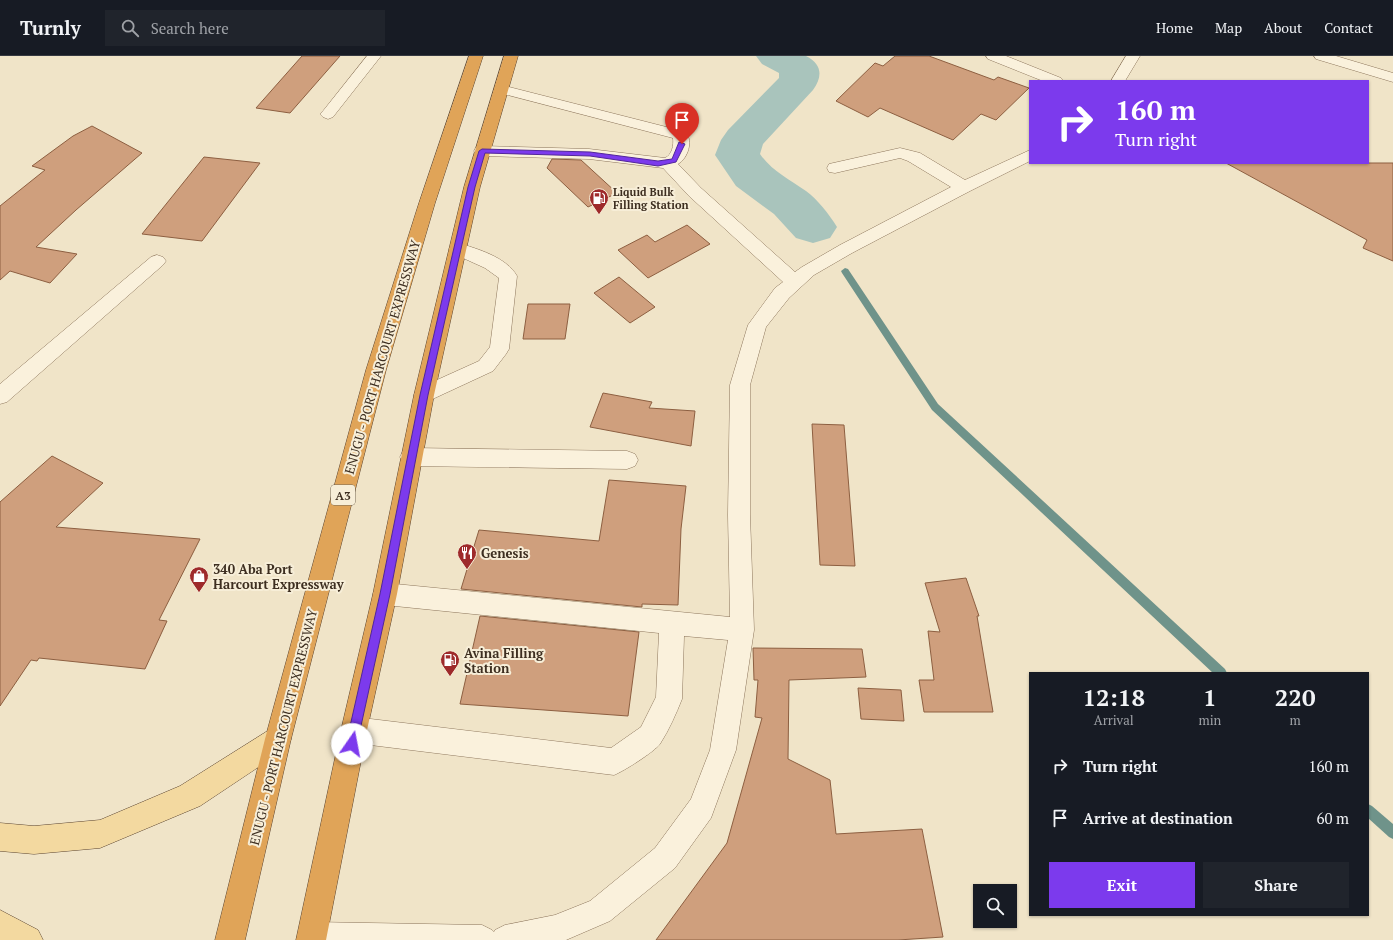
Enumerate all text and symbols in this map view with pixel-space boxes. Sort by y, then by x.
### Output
search box [105,10,385,46]
text: Turnly [20,15,81,40]
icon: search [119,17,141,39]
text: Search here [151,18,229,38]
text: Home [1156,18,1193,37]
text: Map [1215,18,1242,37]
text: About [1264,18,1302,37]
text: Contact [1324,18,1373,37]
text: 160 m [1115,91,1196,128]
icon: right [1049,96,1101,148]
pin [665,103,699,144]
icon: arrive [671,109,693,131]
text: Turn right [1115,127,1197,151]
place label: Liquid Bulk Filling Station [613,185,689,212]
fuel station icon: Liquid Bulk Filling Station [588,187,610,215]
street label: ENUGU - PORT HARCOURT EXPRESSWAY [340,237,424,476]
road number: A3 [331,485,355,505]
restaurant icon: Genesis [456,542,478,570]
place label: Genesis [481,544,529,562]
place label: 340 Aba Port Harcourt Expressway [213,560,345,593]
shop icon: 340 Aba Port Harcourt Expressway [188,565,210,593]
street label: ENUGU - PORT HARCOURT EXPRESSWAY [245,606,321,847]
place label: Avina Filling Station [464,644,544,677]
fuel station icon: Avina Filling Station [439,649,461,677]
text: 12:18 [1082,681,1145,713]
text: 1 [1203,681,1217,713]
text: 220 [1275,681,1315,713]
text: Arrival [1094,711,1134,729]
text: min [1198,711,1221,729]
text: m [1290,711,1301,729]
position arrow [331,723,373,765]
icon: right [1049,755,1071,777]
text: Turn right [1083,756,1158,776]
text: 160 m [1308,756,1349,776]
icon: arrive [1049,807,1071,829]
text: Arrive at destination [1083,808,1233,828]
text: 60 m [1316,808,1349,828]
button: Exit [1049,862,1195,908]
button: Share [1203,862,1349,908]
map controls [973,884,1017,928]
button: search [973,884,1017,928]

